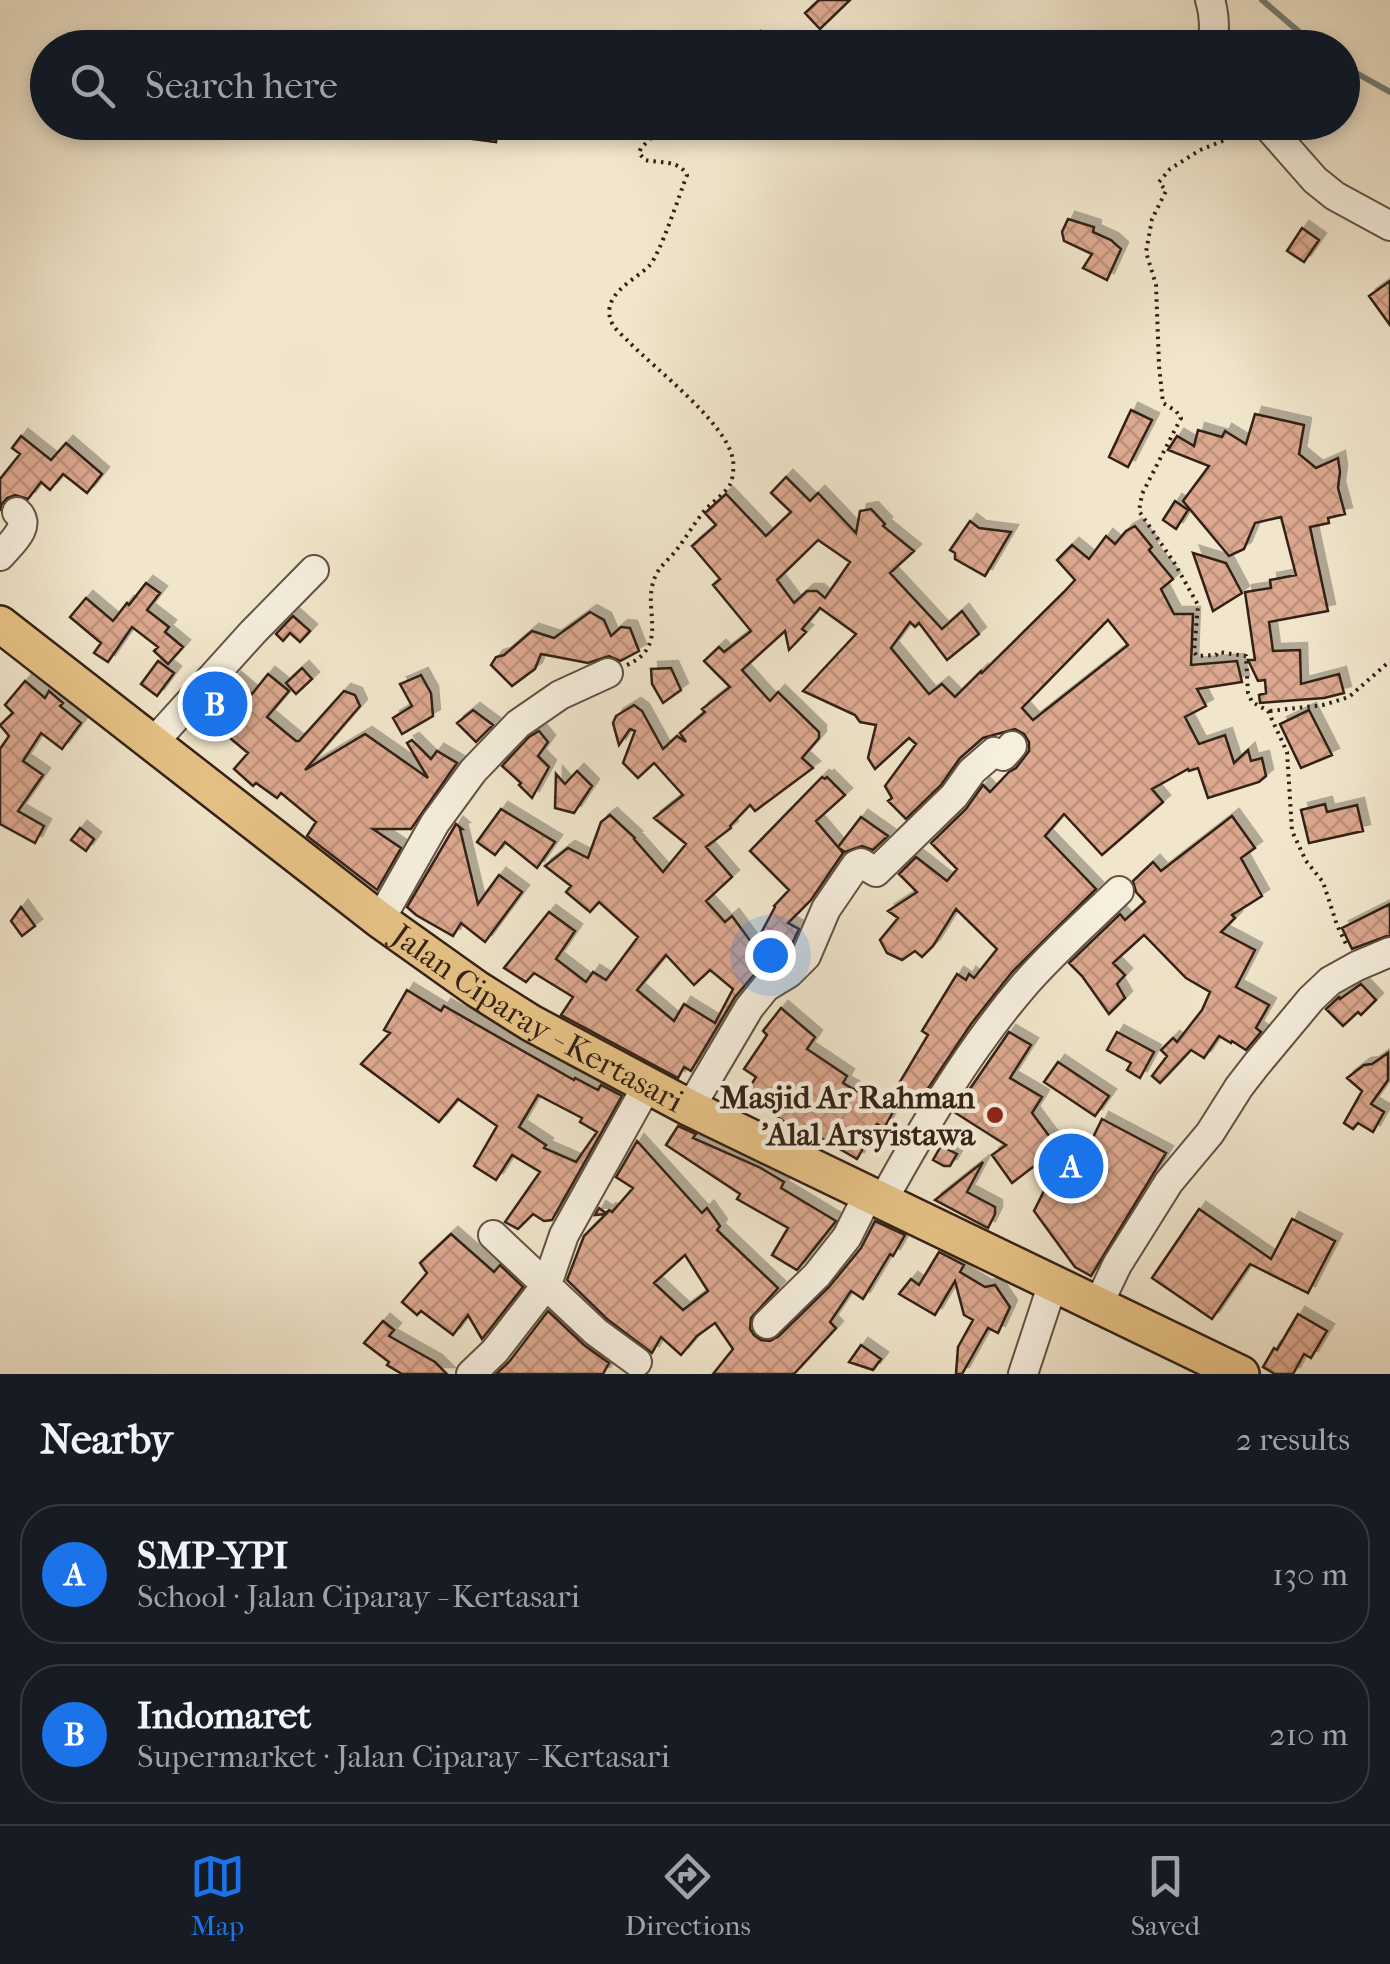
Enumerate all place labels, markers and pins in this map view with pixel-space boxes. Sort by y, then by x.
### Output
pin: B [182,666,248,742]
place label: Masjid Ar Rahman 'Alal Arsyistawa [720,1079,976,1153]
marker: Masjid Ar Rahman 'Alal Arsyistawa [984,1104,1006,1126]
pin: A [1038,1128,1104,1204]

